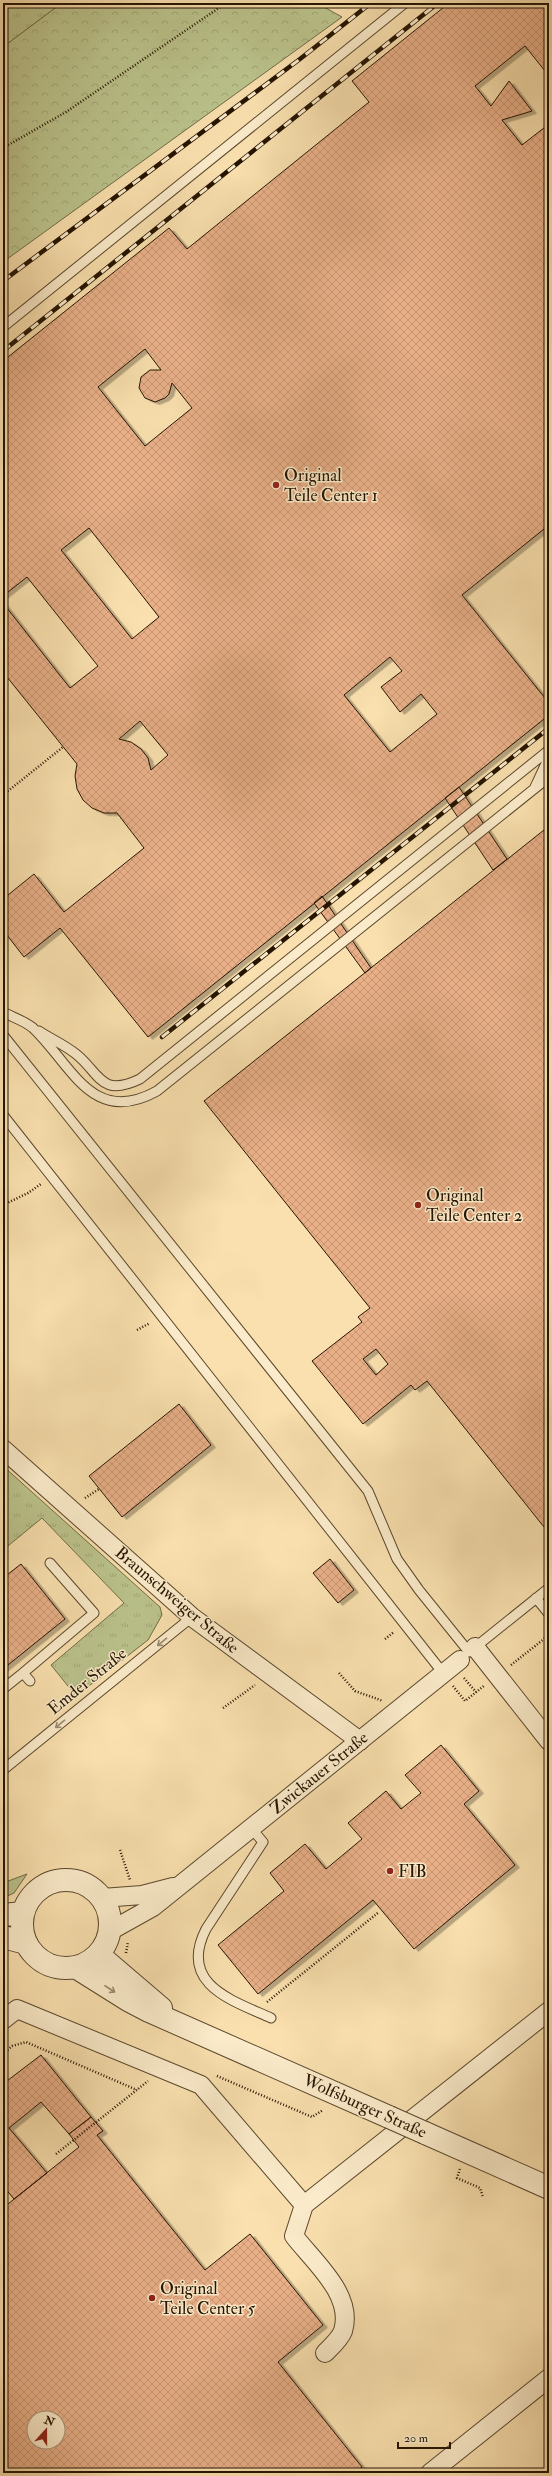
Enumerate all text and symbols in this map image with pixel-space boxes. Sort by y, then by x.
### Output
place label: Original Teile Center 1 [284,465,378,506]
marker: Original Teile Center 1 [271,480,281,490]
place label: Original Teile Center 2 [426,1185,523,1226]
marker: Original Teile Center 2 [413,1200,423,1210]
street label: Braunschweiger Straße [111,1542,243,1658]
one-way arrow [156,1638,167,1646]
street label: Emder Straße [43,1643,131,1719]
one-way arrow [55,1719,66,1728]
street label: Zwickauer Straße [266,1727,372,1819]
place label: FIB [398,1861,427,1882]
marker: FIB [385,1866,395,1876]
one-way arrow [104,1984,115,1993]
street label: Wolfsburger Straße [299,2069,430,2143]
place label: Original Teile Center 5 [160,2278,256,2319]
marker: Original Teile Center 5 [147,2293,157,2303]
north arrow [26,2410,66,2450]
text: N [42,2413,57,2429]
scale bar [398,2424,450,2450]
text: 20 m [404,2431,429,2446]

